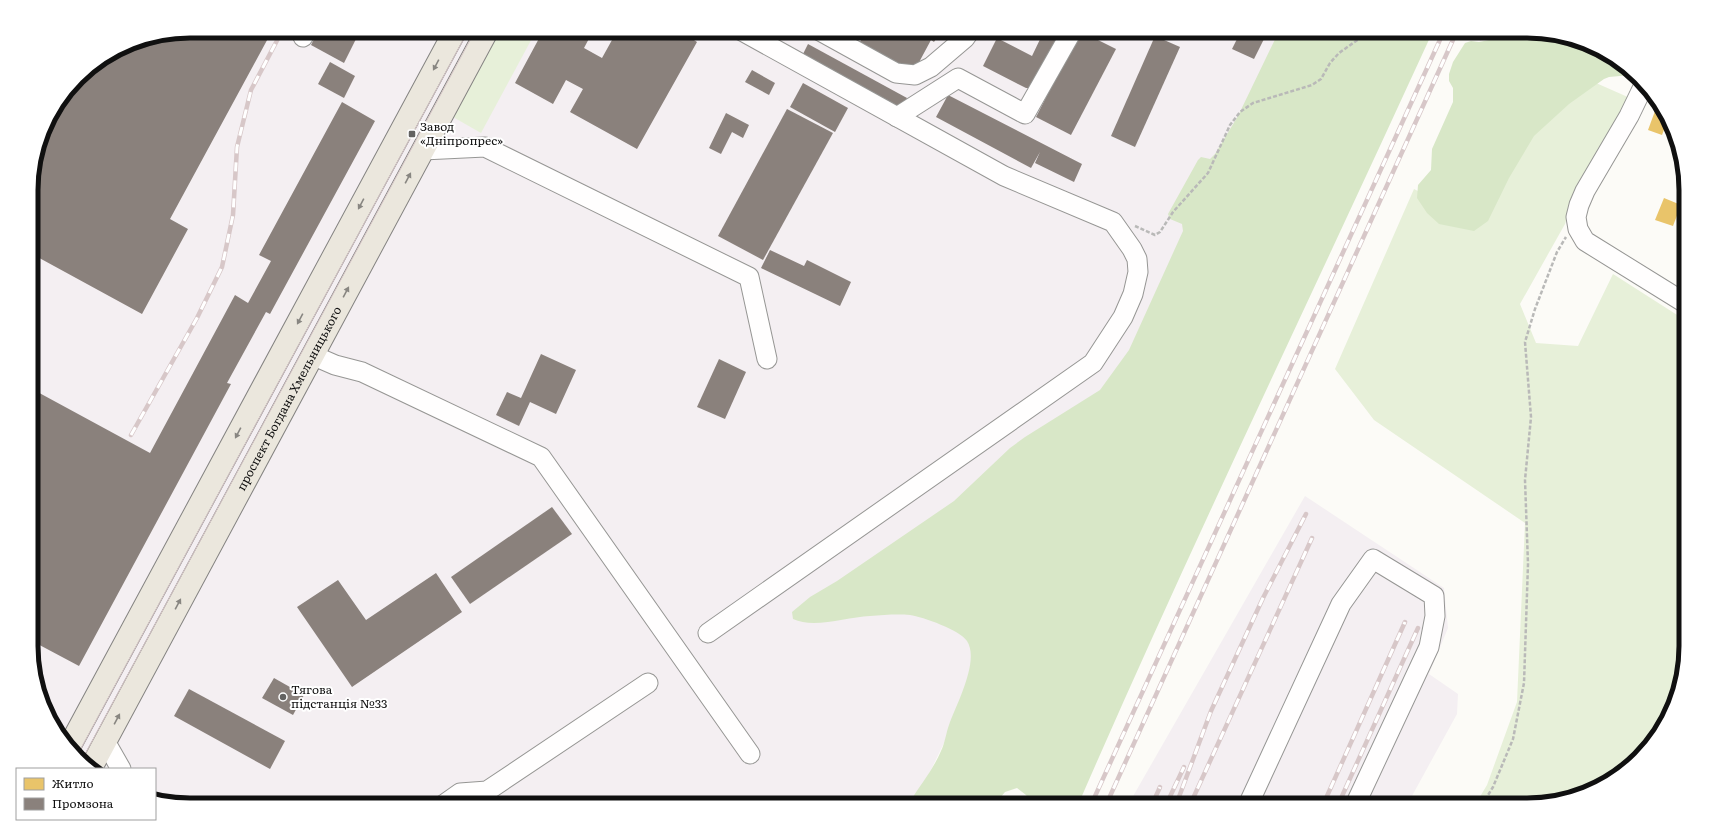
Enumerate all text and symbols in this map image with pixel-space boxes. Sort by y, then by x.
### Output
one-way arrow [433,59,440,71]
place label: Завод «Дніпропрес» [420,117,503,149]
marker: Завод «Дніпропрес» [407,129,417,139]
one-way arrow [404,172,411,184]
one-way arrow [358,199,365,210]
one-way arrow [342,287,349,298]
street label: проспект Богдана Хмельницького [232,303,345,494]
one-way arrow [297,313,303,325]
one-way arrow [235,428,242,439]
one-way arrow [175,598,182,610]
place label: Тягова пiдстанцiя №33 [291,680,387,712]
marker: Тягова пiдстанцiя №33 [278,692,288,702]
one-way arrow [114,713,120,725]
legend [16,768,156,820]
text: Житло [52,774,94,792]
text: Промзона [52,794,114,812]

